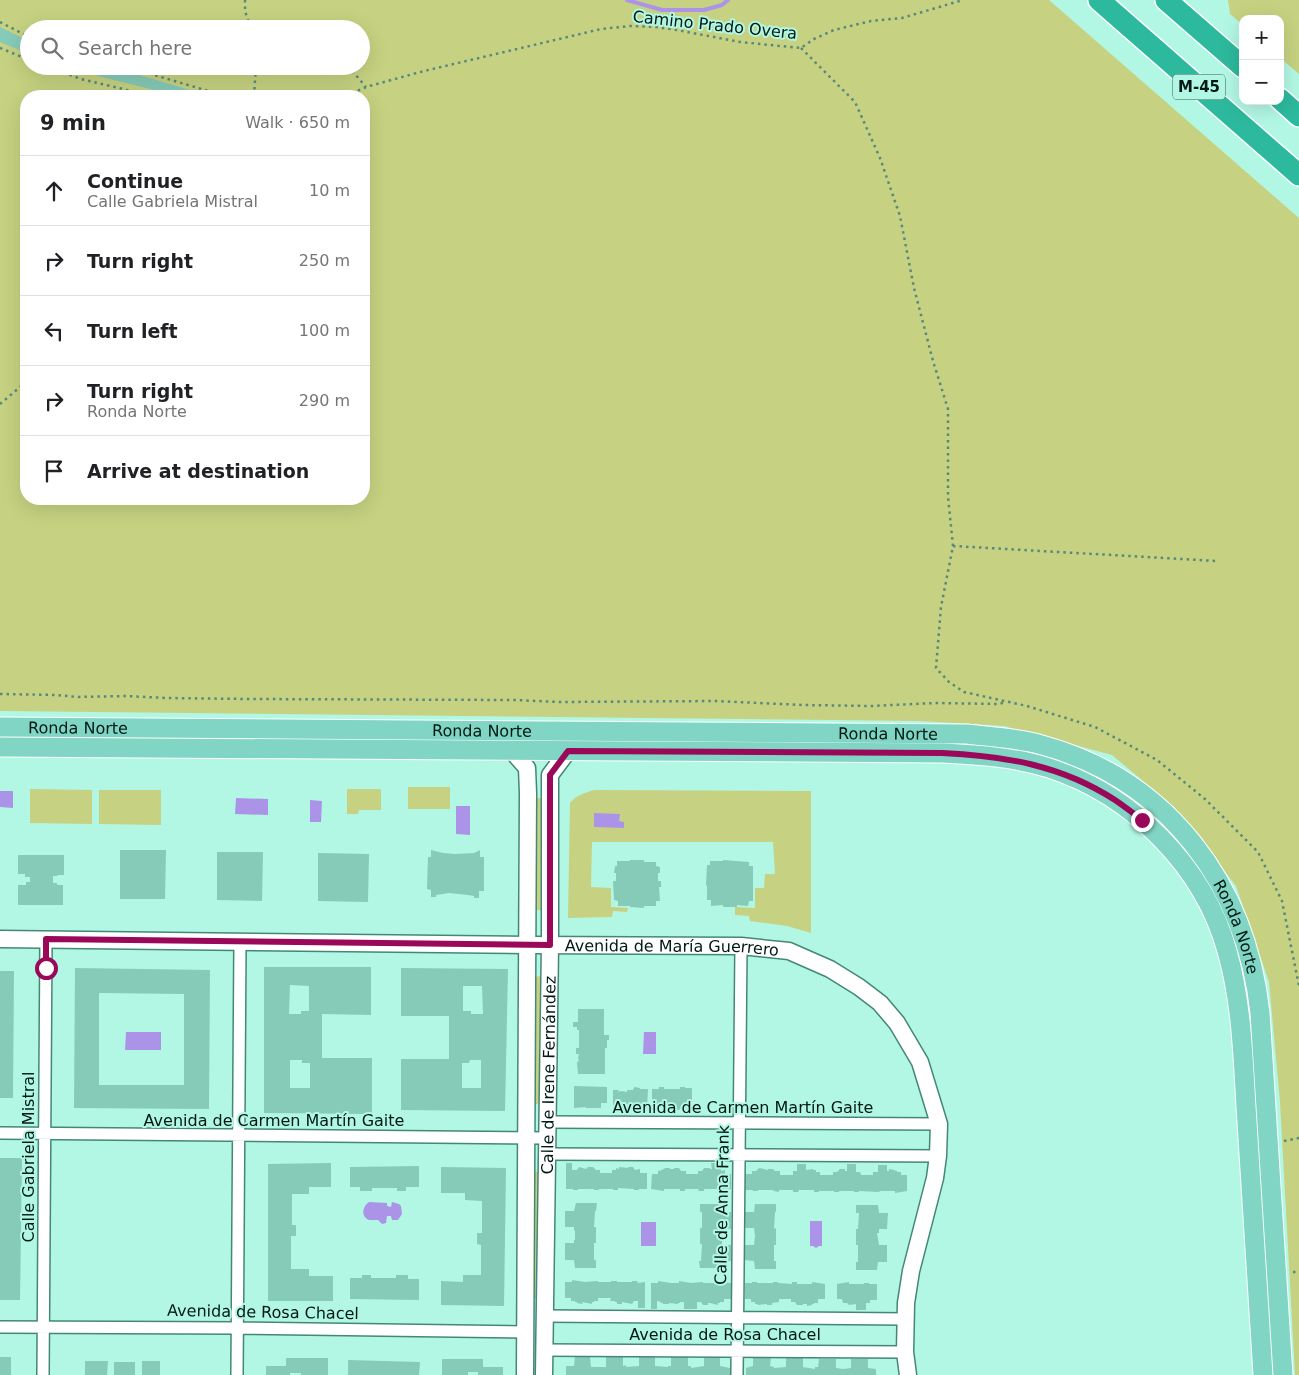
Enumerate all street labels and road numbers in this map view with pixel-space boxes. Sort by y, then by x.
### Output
street label: Camino Prado Overa [632,7,798,43]
road number: M-45 [1173,74,1225,100]
street label: Ronda Norte [28,718,128,737]
street label: Ronda Norte [432,721,532,740]
street label: Ronda Norte [838,724,938,743]
street label: Ronda Norte [1210,876,1263,976]
street label: Avenida de María Guerrero [565,936,780,959]
street label: Calle de Irene Fernández [537,976,559,1175]
street label: Calle Gabriela Mistral [19,1071,38,1243]
street label: Avenida de Carmen Martín Gaite [613,1098,873,1117]
street label: Avenida de Carmen Martín Gaite [144,1111,404,1130]
street label: Calle de Anna Frank [711,1124,733,1285]
street label: Avenida de Rosa Chacel [167,1301,359,1323]
street label: Avenida de Rosa Chacel [629,1325,821,1344]

